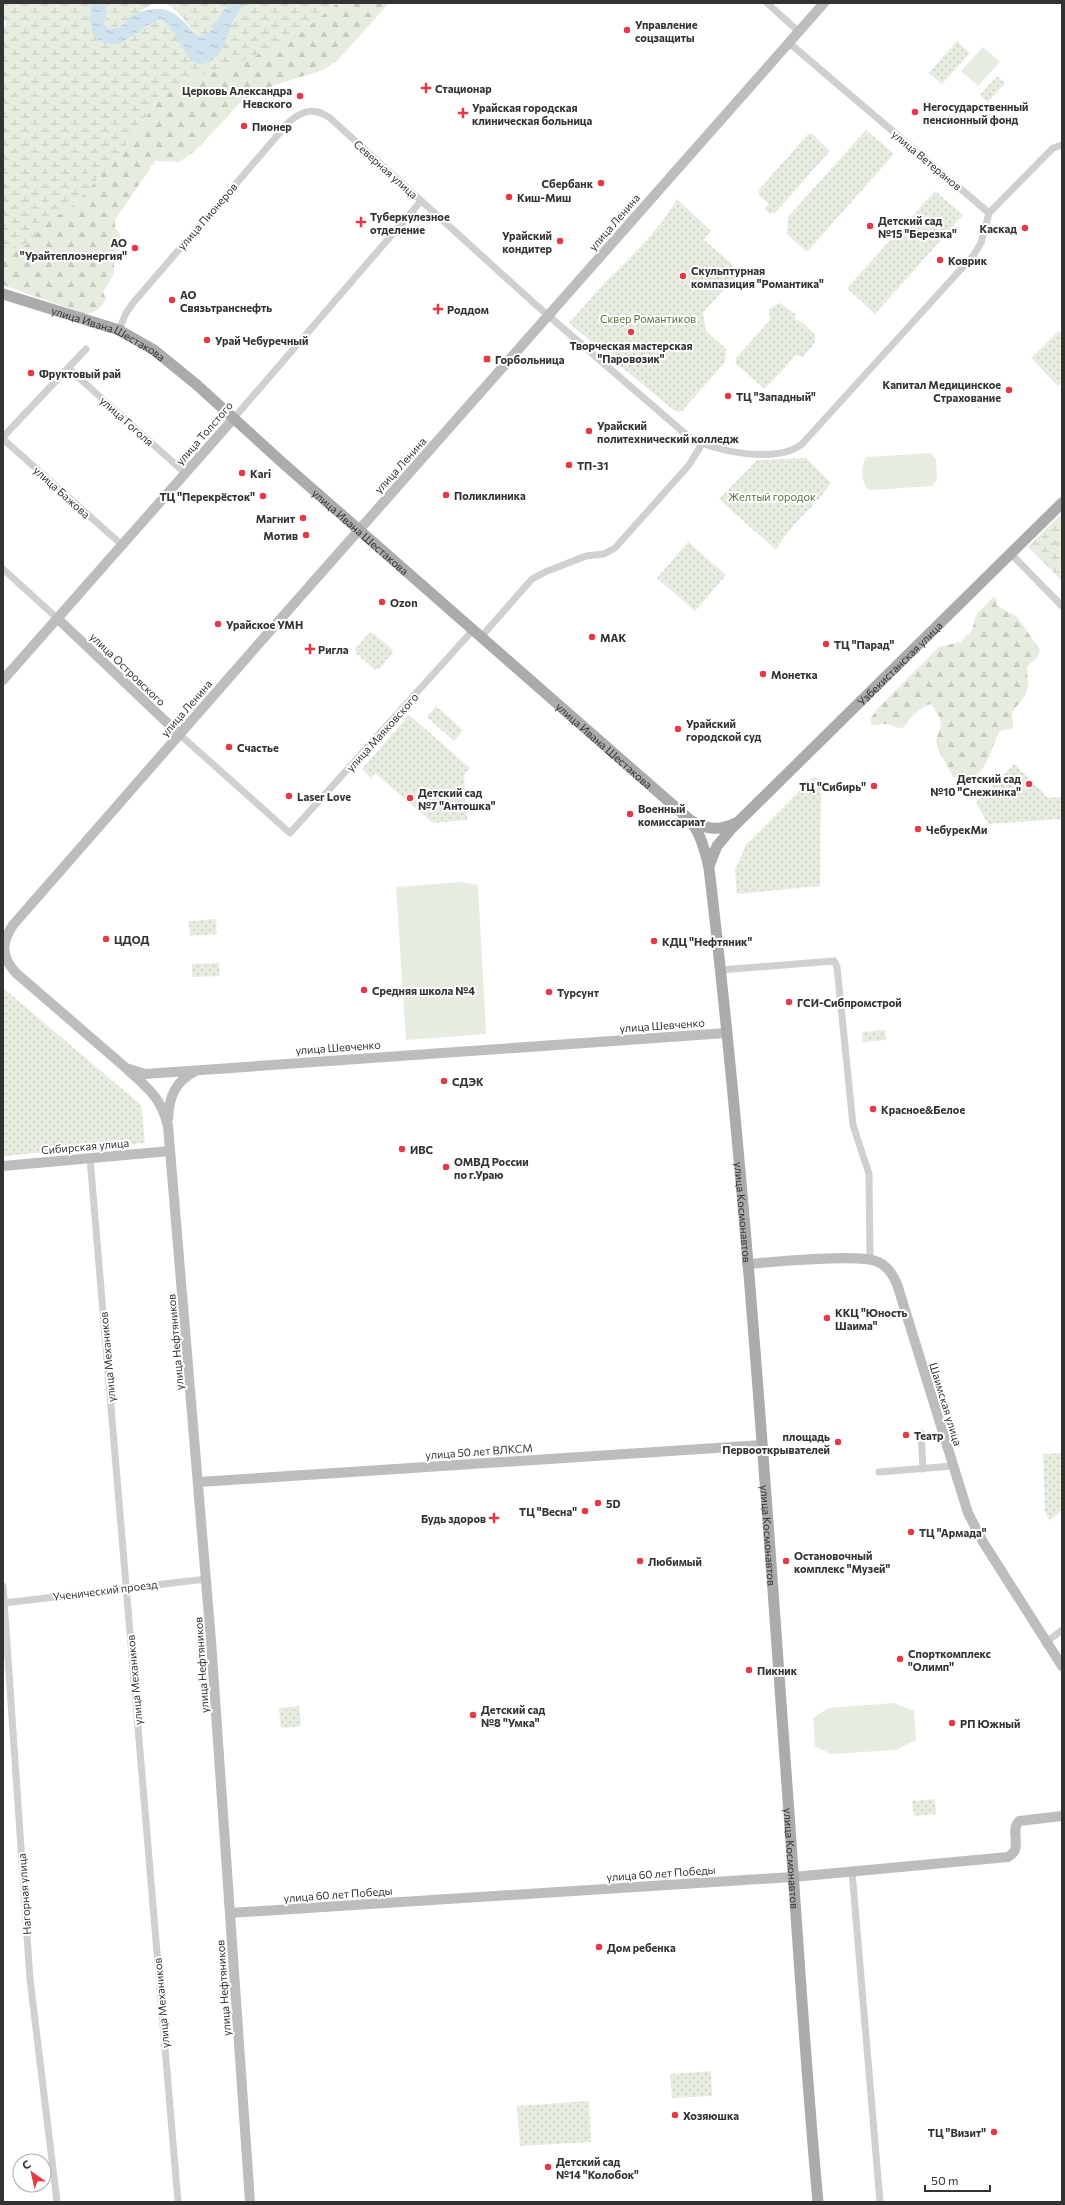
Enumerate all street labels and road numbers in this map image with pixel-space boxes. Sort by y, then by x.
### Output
street label: улица Ветеранов [890,127,965,193]
street label: Северная улица [351,137,421,201]
street label: улица Пионеров [174,180,240,252]
street label: улица Ленина [586,191,642,253]
street label: улица Ивана Шестакова [50,303,168,363]
street label: улица Гоголя [98,394,156,448]
street label: улица Толстого [173,398,235,467]
street label: улица Ленина [371,434,429,496]
street label: улица Бажова [31,463,93,521]
street label: улица Ивана Шестакова [310,486,412,577]
street label: Узбекистанская улица [854,618,945,708]
street label: улица Островского [88,630,169,709]
street label: улица Ленина [158,677,214,739]
street label: улица Маяковского [343,690,421,774]
street label: улица Ивана Шестакова [554,699,655,791]
street label: улица Шевченко [619,1016,705,1034]
street label: улица Шевченко [295,1038,381,1056]
street label: Сибирская улица [40,1136,130,1156]
street label: улица Космонавтов [733,1161,754,1263]
street label: улица Нефтяников [164,1293,186,1391]
street label: улица Механиков [97,1311,117,1403]
street label: Шаимская улица [927,1361,965,1447]
street label: улица 50 лет ВЛКСМ [425,1441,533,1461]
street label: улица Космонавтов [759,1484,779,1586]
street label: Ученический проезд [52,1577,159,1603]
street label: улица Нефтяников [191,1616,211,1714]
street label: улица Механиков [124,1634,144,1726]
street label: улица Космонавтов [782,1808,802,1909]
street label: Нагорная улица [15,1853,33,1935]
street label: улица 60 лет Победы [606,1863,716,1883]
street label: улица 60 лет Победы [283,1884,393,1904]
street label: улица Нефтяников [213,1939,233,2037]
street label: улица Механиков [151,1957,171,2049]

